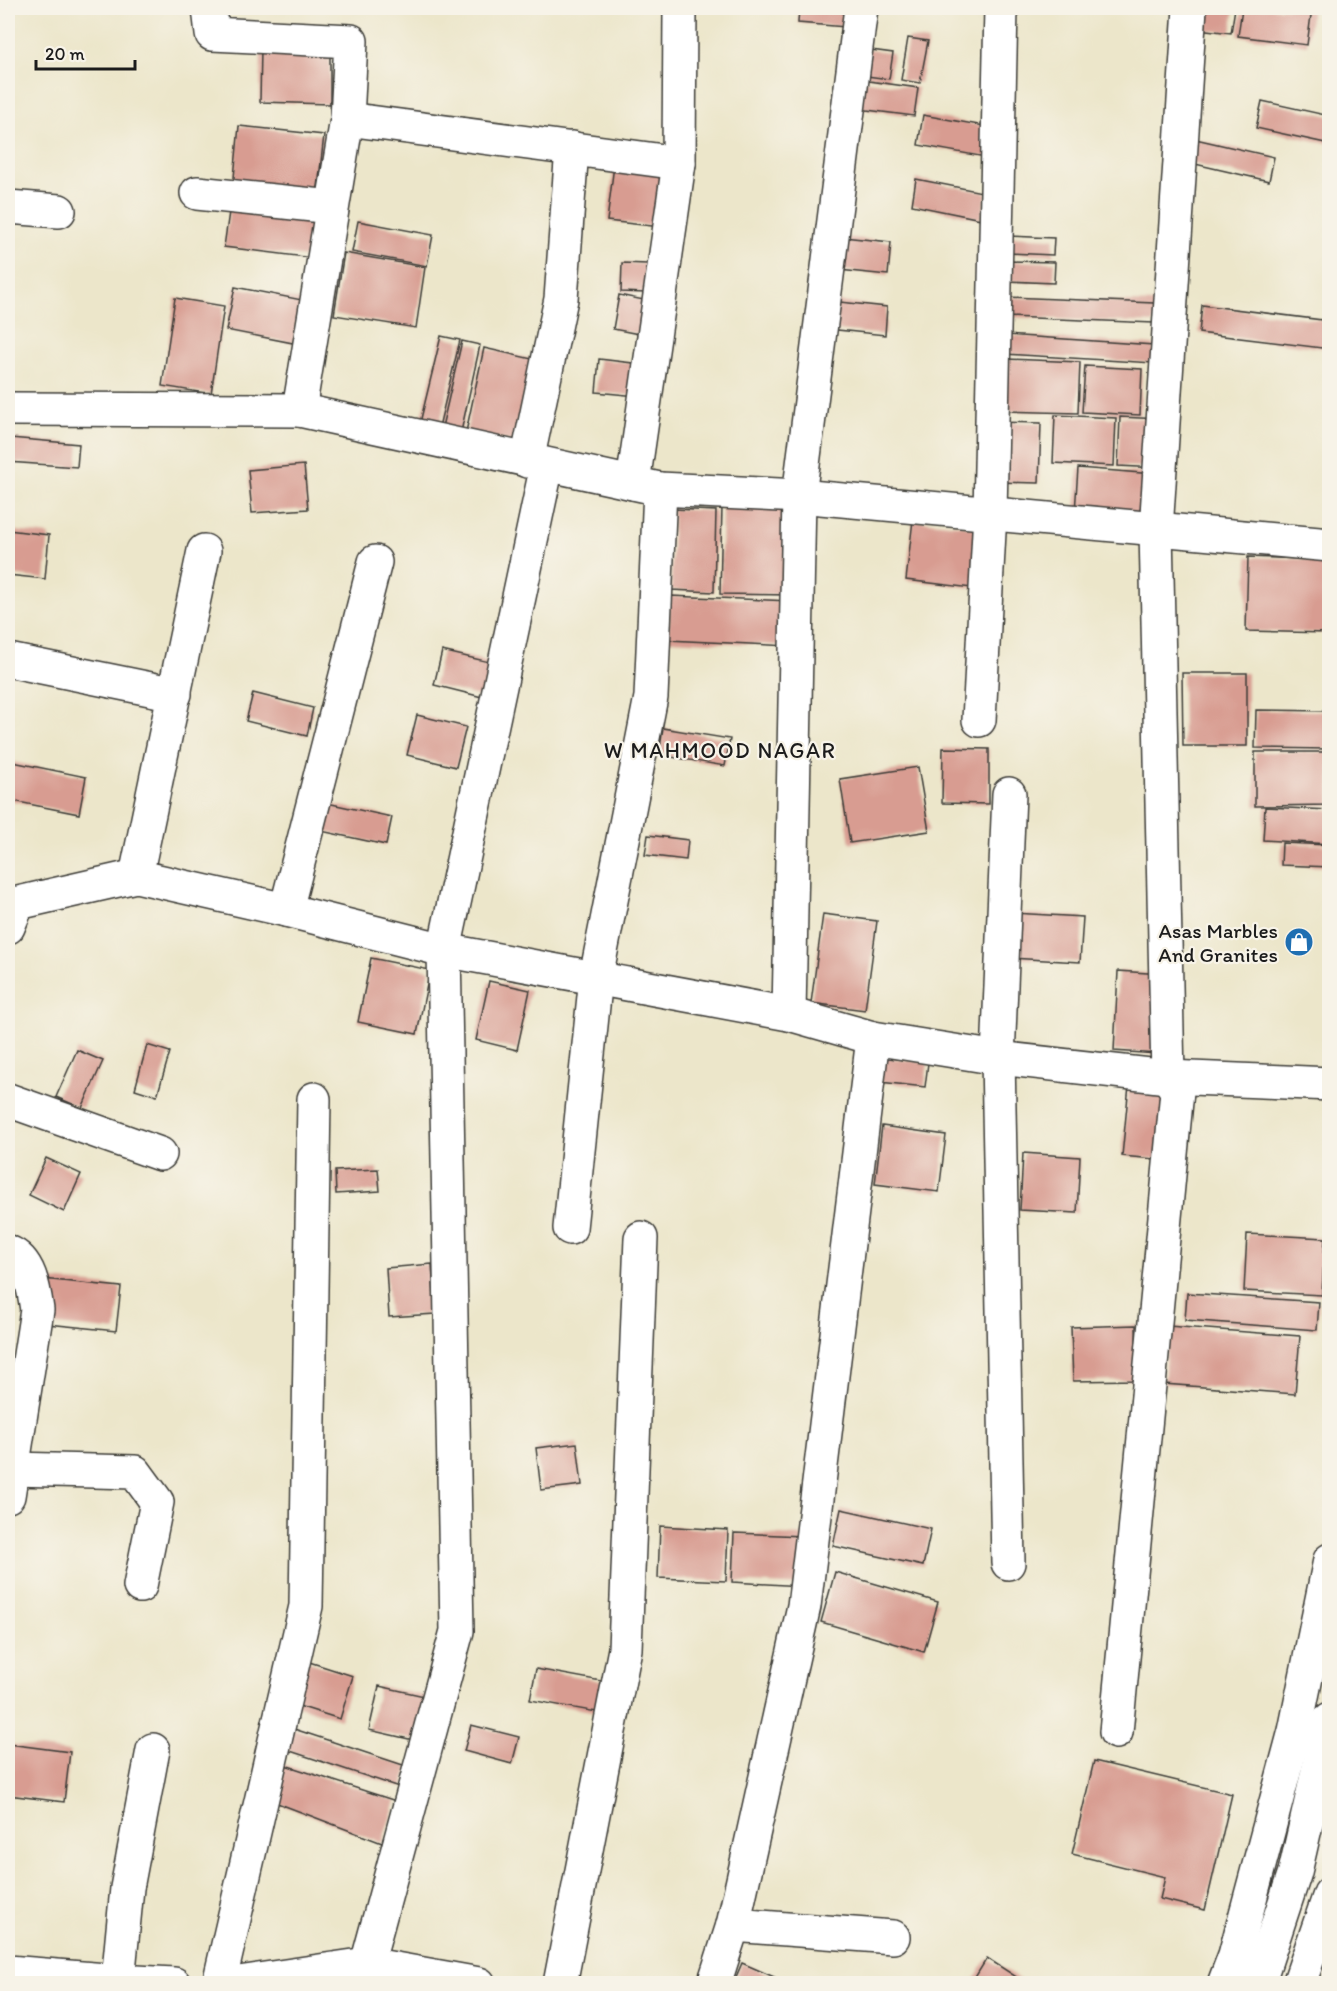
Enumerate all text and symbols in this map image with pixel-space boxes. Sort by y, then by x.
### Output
scale bar [36,33,135,71]
text: 20 m [45,43,85,65]
district label: W MAHMOOD NAGAR [604,737,836,764]
place label: Asas Marbles And Granites [1158,918,1278,967]
shop icon: Asas Marbles And Granites [1283,926,1315,958]

